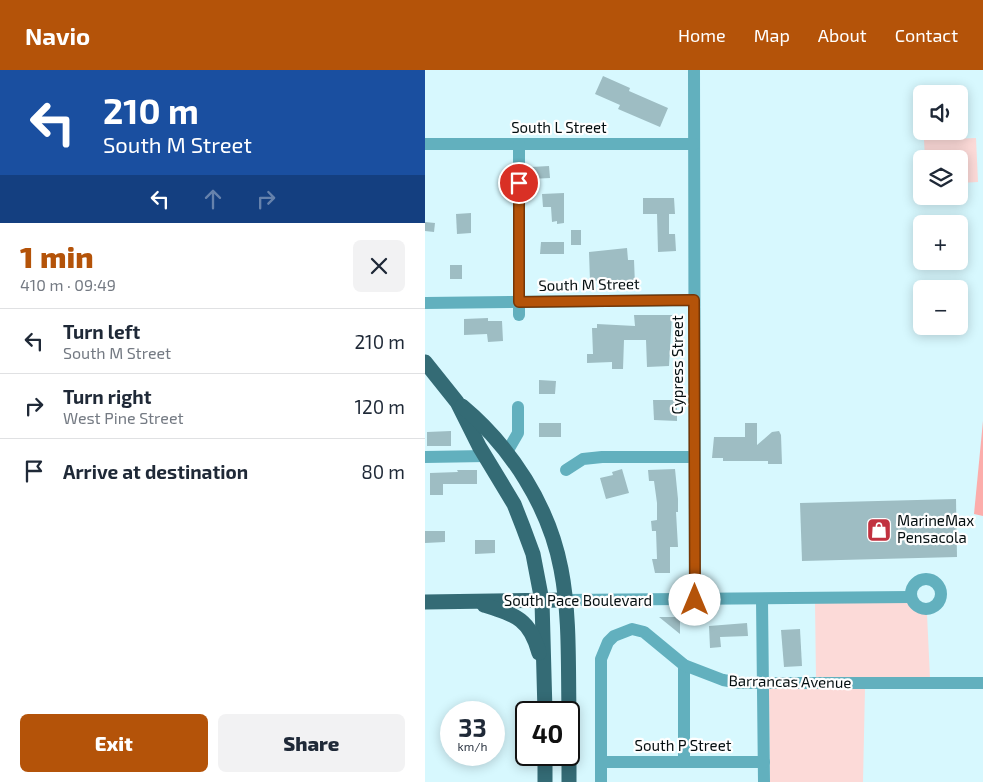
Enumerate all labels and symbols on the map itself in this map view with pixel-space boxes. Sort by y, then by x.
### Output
street label: South L Street [511,118,607,136]
pin [498,162,540,204]
street label: South M Street [538,274,640,294]
street label: Cypress Street [668,315,686,415]
place label: MarineMax Pensacola [897,511,974,546]
shop icon: MarineMax Pensacola [866,517,892,543]
position arrow [668,573,720,625]
street label: South Pace Boulevard [504,591,652,609]
street label: Barrancas Avenue [728,671,852,691]
speed limit sign: 40 [515,701,580,766]
street label: South P Street [635,736,732,754]

